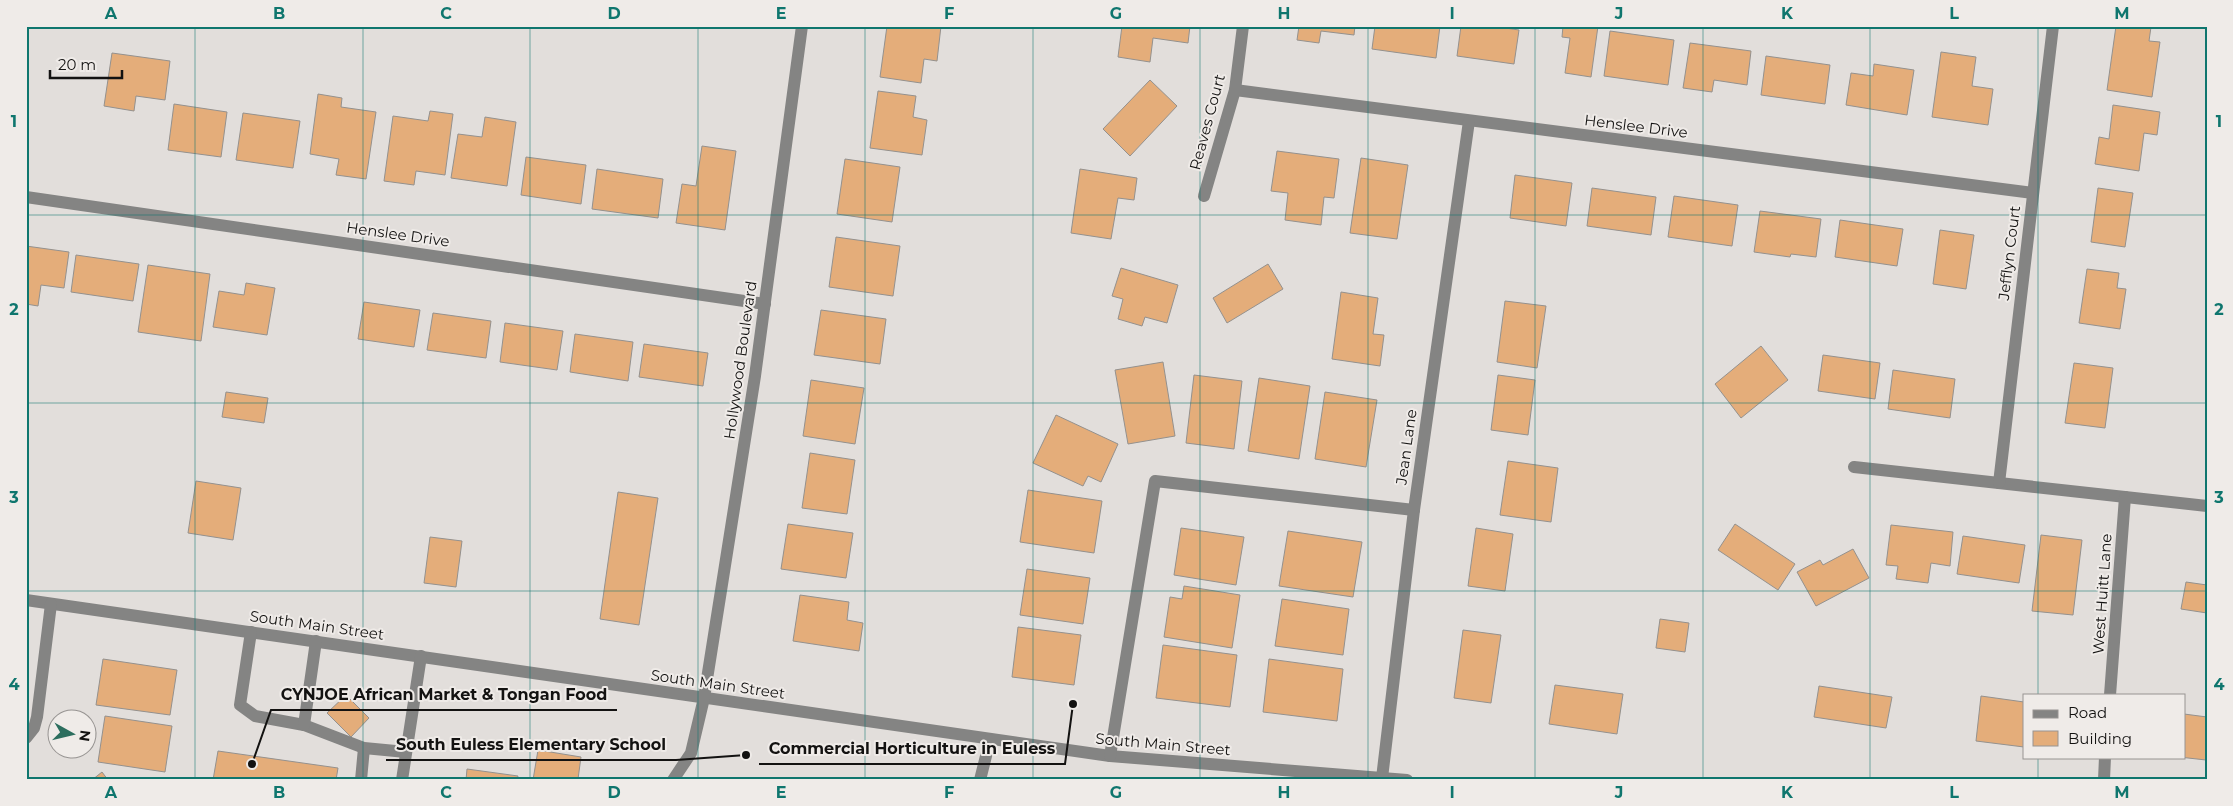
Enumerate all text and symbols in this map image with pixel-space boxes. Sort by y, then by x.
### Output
text: A [104,4,118,23]
text: B [273,4,285,23]
text: C [440,4,452,23]
text: D [607,4,621,23]
text: E [776,4,786,23]
text: F [944,4,954,23]
text: G [1110,4,1122,23]
text: H [1278,4,1290,23]
text: I [1449,4,1455,23]
text: J [1614,4,1623,23]
text: K [1781,4,1794,23]
text: L [1949,4,1959,23]
text: M [2114,4,2130,23]
scale bar [50,48,122,80]
text: 20 m [58,55,96,74]
street label: Reaves Court [1185,72,1229,172]
street label: Henslee Drive [1583,110,1689,142]
text: 1 [11,112,17,131]
text: 1 [2216,112,2222,131]
street label: Jefflyn Court [1994,205,2024,302]
street label: Henslee Drive [345,217,451,251]
street label: Hollywood Boulevard [719,279,761,441]
text: 2 [9,300,19,319]
text: 2 [2214,300,2224,319]
street label: Jean Lane [1391,408,1421,487]
text: 3 [8,488,19,507]
text: 3 [2213,488,2224,507]
street label: West Huitt Lane [2088,533,2116,655]
street label: South Main Street [249,606,385,644]
street label: South Main Street [650,665,786,703]
text: 4 [8,675,20,694]
text: 4 [2213,675,2225,694]
callout: CYNJOE African Market & Tongan Food [271,679,617,710]
text: CYNJOE African Market & Tongan Food [281,685,607,704]
legend [2023,694,2186,758]
text: Road [2068,703,2107,722]
north arrow [48,708,98,758]
text: N [75,729,95,743]
callout: South Euless Elementary School [386,729,676,760]
street label: South Main Street [1095,729,1231,759]
text: Building [2068,729,2132,748]
callout: Commercial Horticulture in Euless [759,733,1065,764]
text: South Euless Elementary School [396,735,666,754]
text: Commercial Horticulture in Euless [769,739,1056,758]
text: A [104,783,118,802]
text: B [273,783,285,802]
text: C [440,783,452,802]
text: D [607,783,621,802]
text: E [776,783,786,802]
text: F [944,783,954,802]
text: G [1110,783,1122,802]
text: H [1278,783,1290,802]
text: I [1449,783,1455,802]
text: J [1614,783,1623,802]
text: K [1781,783,1794,802]
text: L [1949,783,1959,802]
text: M [2114,783,2130,802]

